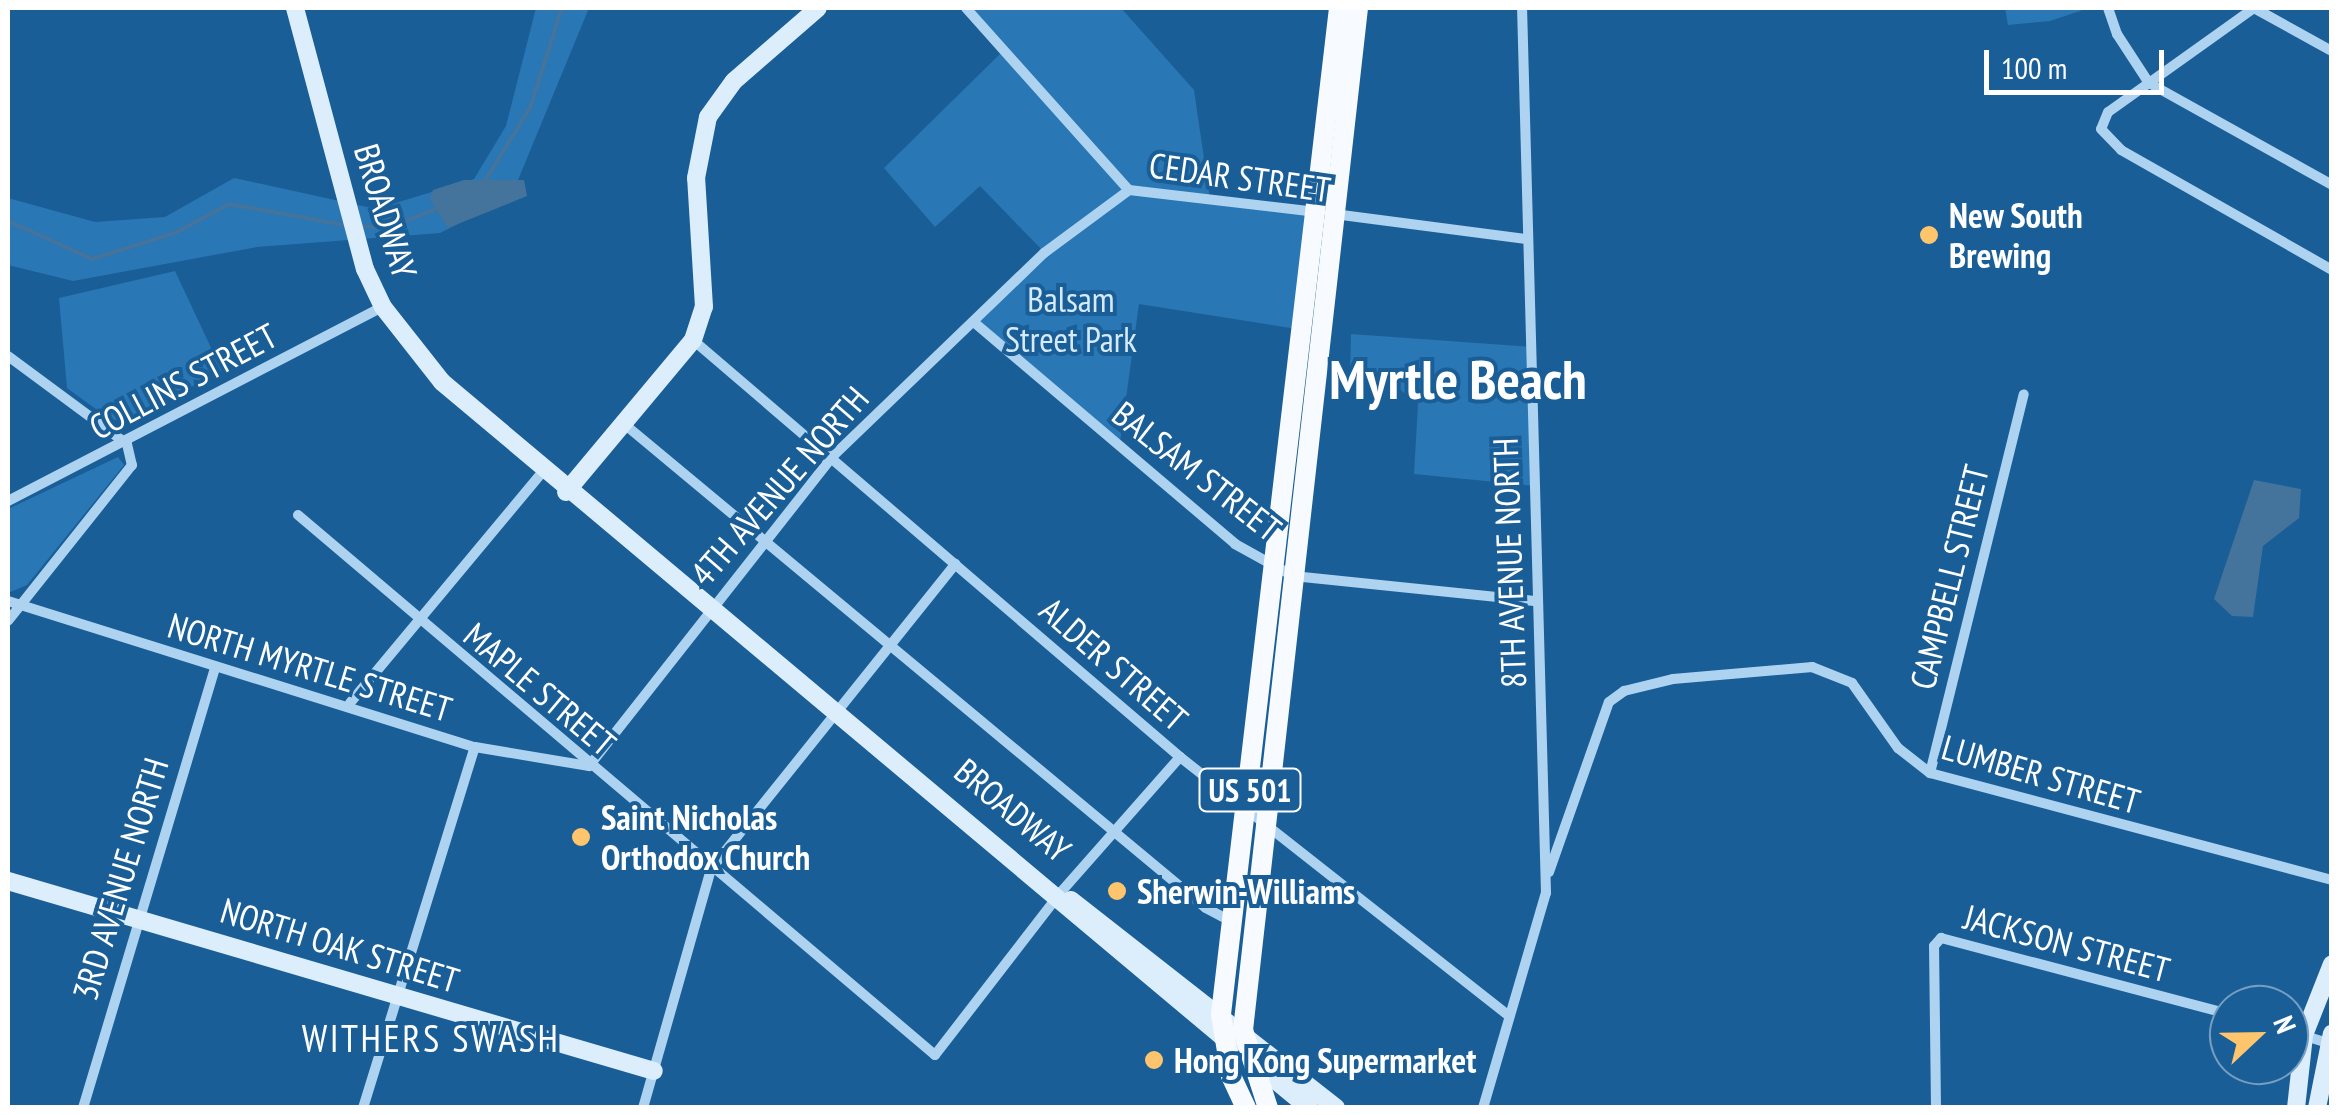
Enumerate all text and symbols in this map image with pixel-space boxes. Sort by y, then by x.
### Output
scale bar [1989,30,2169,92]
text: 100 m [2001,48,2067,87]
street label: BROADWAY [346,139,426,283]
street label: CEDAR STREET [1147,144,1333,210]
place label: New South Brewing [1949,194,2083,276]
marker: New South Brewing [1918,224,1940,246]
park label: Balsam Street Park [1005,278,1137,360]
street label: COLLINS STREET [82,314,284,448]
district label: Myrtle Beach [1329,346,1587,412]
street label: 4TH AVENUE NORTH [681,377,877,595]
street label: BALSAM STREET [1105,392,1289,550]
street label: 8TH AVENUE NORTH [1484,437,1534,689]
street label: CAMPBELL STREET [1901,460,1997,694]
street label: ALDER STREET [1032,589,1196,739]
street label: NORTH MYRTLE STREET [163,604,457,730]
street label: MAPLE STREET [456,614,624,764]
street label: LUMBER STREET [1937,726,2145,822]
street label: BROADWAY [947,749,1079,871]
street label: 3RD AVENUE NORTH [63,752,177,1006]
road number: US 501 [1198,763,1302,817]
place label: Saint Nicholas Orthodox Church [601,796,811,878]
marker: Saint Nicholas Orthodox Church [570,826,592,848]
place label: Sherwin-Williams [1137,870,1355,912]
marker: Sherwin-Williams [1106,880,1128,902]
street label: NORTH OAK STREET [215,889,465,1001]
street label: JACKSON STREET [1960,895,2174,991]
north arrow [2209,985,2309,1085]
text: N [2265,1010,2305,1038]
district label: WITHERS SWASH [302,1015,560,1061]
place label: Hong Kong Supermarket [1174,1039,1476,1081]
marker: Hong Kong Supermarket [1143,1049,1165,1071]

